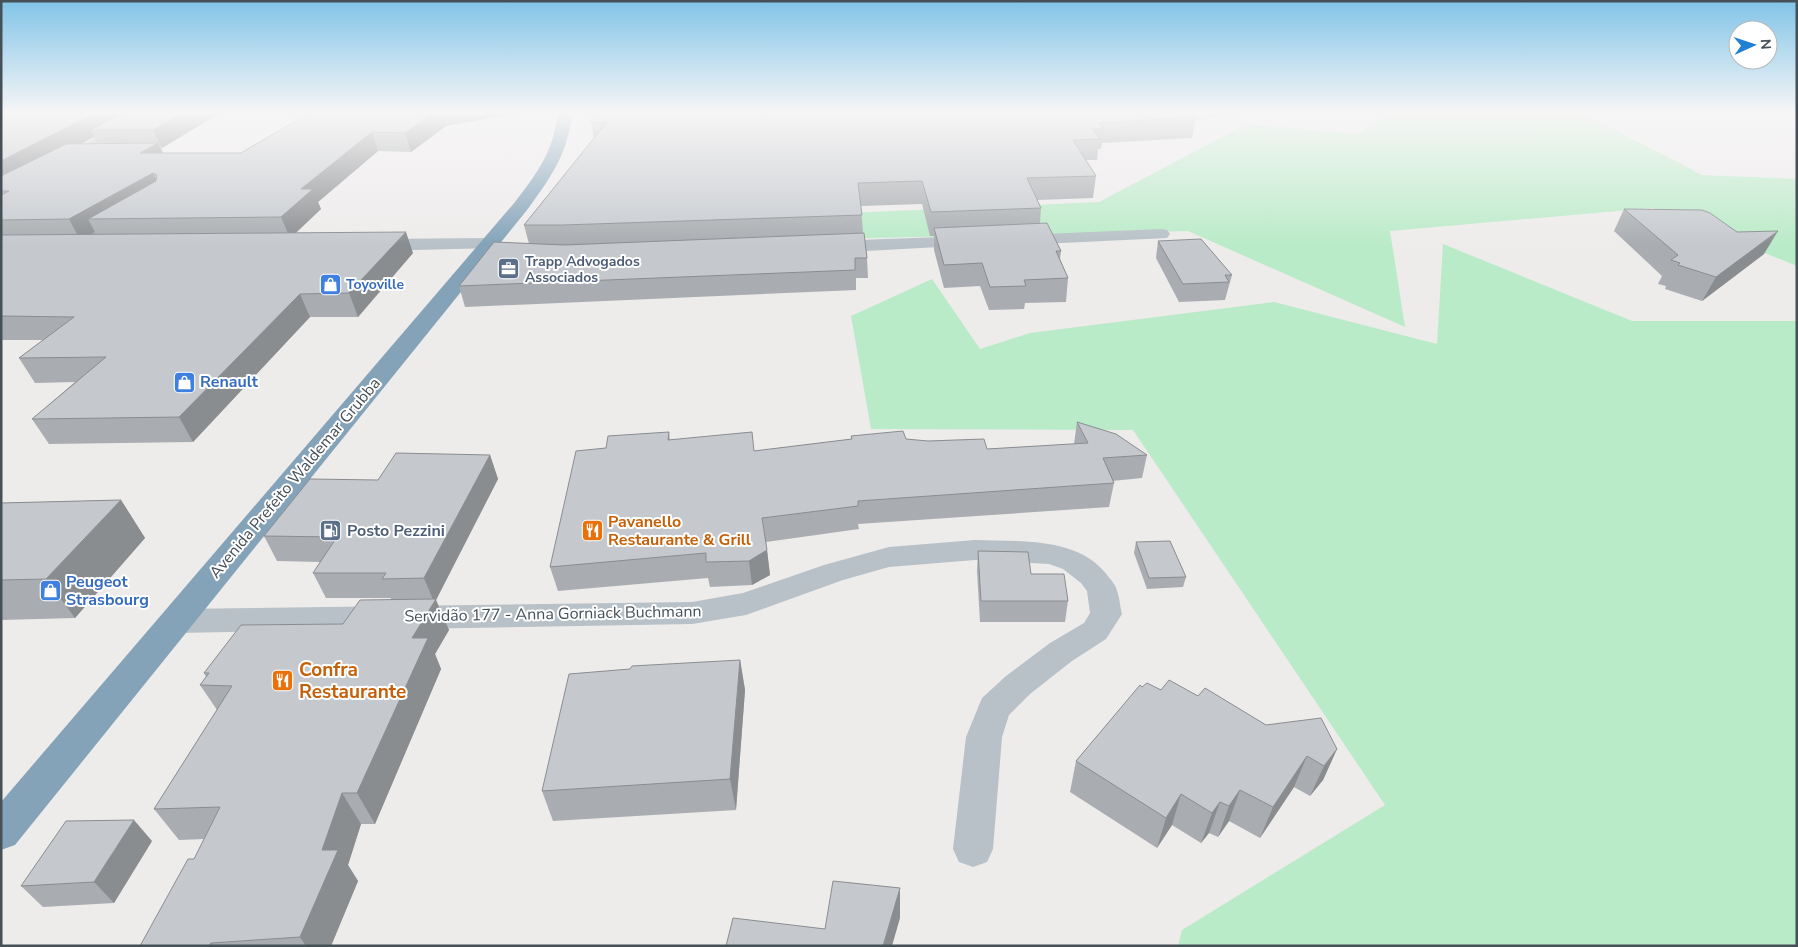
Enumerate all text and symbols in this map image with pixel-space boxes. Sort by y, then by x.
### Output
north arrow [1728,20,1778,70]
text: N [1756,39,1775,50]
place label: Trapp Advogados Associados [525,252,640,287]
office icon: Trapp Advogados Associados [497,257,521,281]
shop icon: Toyoville [318,272,342,296]
place label: Toyoville [346,275,404,294]
shop icon: Renault [172,370,196,394]
place label: Renault [200,371,259,393]
street label: Avenida Prefeito Waldemar Grubba [204,373,386,583]
place label: Pavanello Restaurante & Grill [608,511,751,551]
fuel station icon: Posto Pezzini [319,519,343,543]
restaurant icon: Pavanello Restaurante & Grill [580,519,604,543]
place label: Posto Pezzini [347,520,445,542]
place label: Peugeot Strasbourg [66,571,149,611]
shop icon: Peugeot Strasbourg [38,579,62,603]
street label: Servidão 177 - Anna Gorniack Buchmann [404,600,702,628]
place label: Confra Restaurante [299,657,406,705]
restaurant icon: Confra Restaurante [271,669,295,693]

